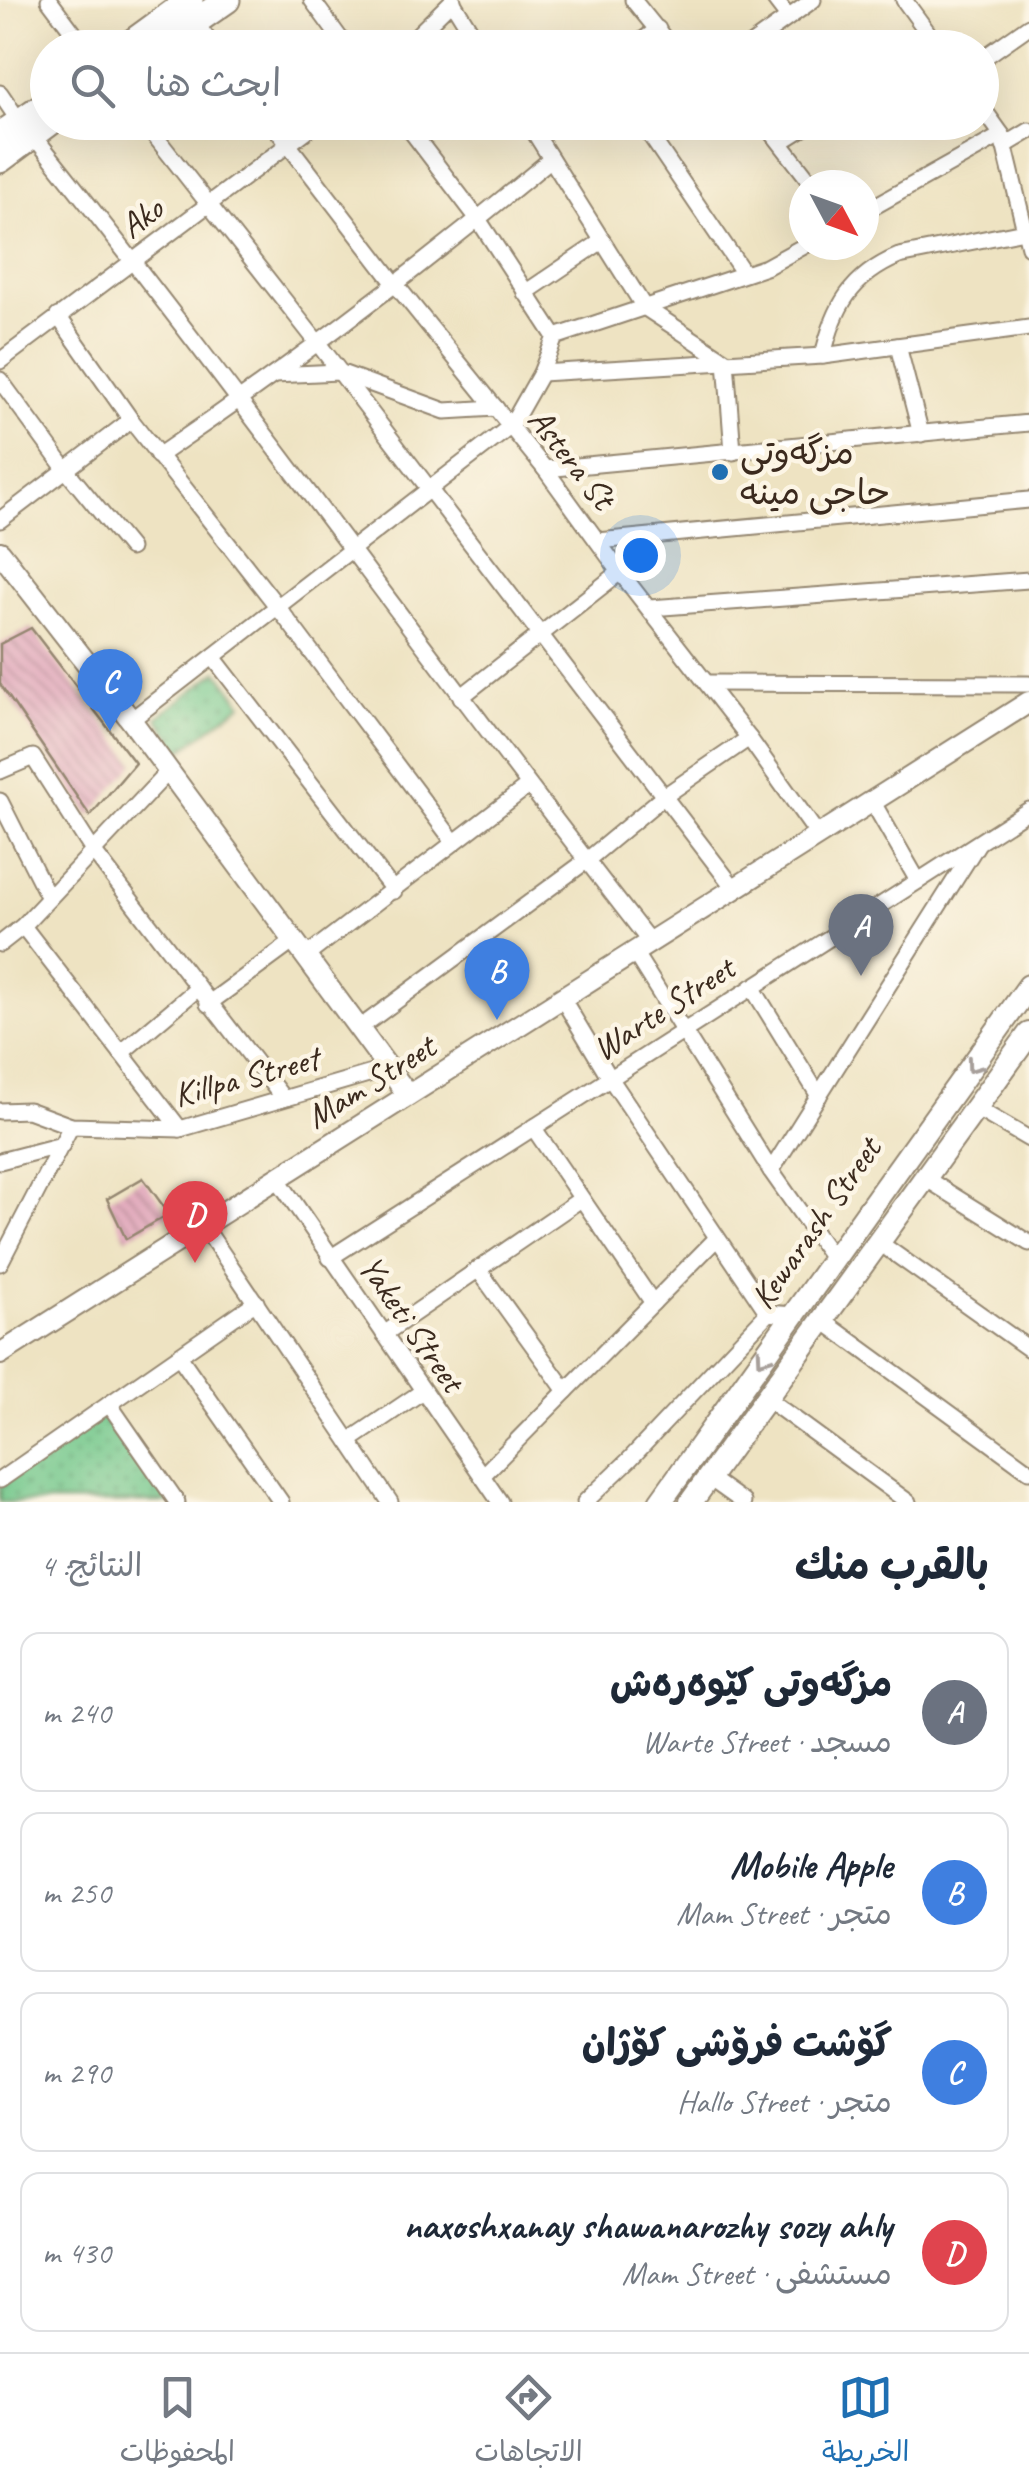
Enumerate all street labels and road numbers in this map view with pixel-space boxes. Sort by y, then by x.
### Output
street label: Ako [111,185,173,248]
street label: Astera St [518,399,627,521]
street label: Warte Street [584,944,746,1071]
street label: Mam Street [297,1022,446,1139]
street label: Killpa Street [169,1034,328,1117]
street label: Kewarash Street [740,1126,893,1318]
street label: Yaketi Street [348,1246,477,1403]

